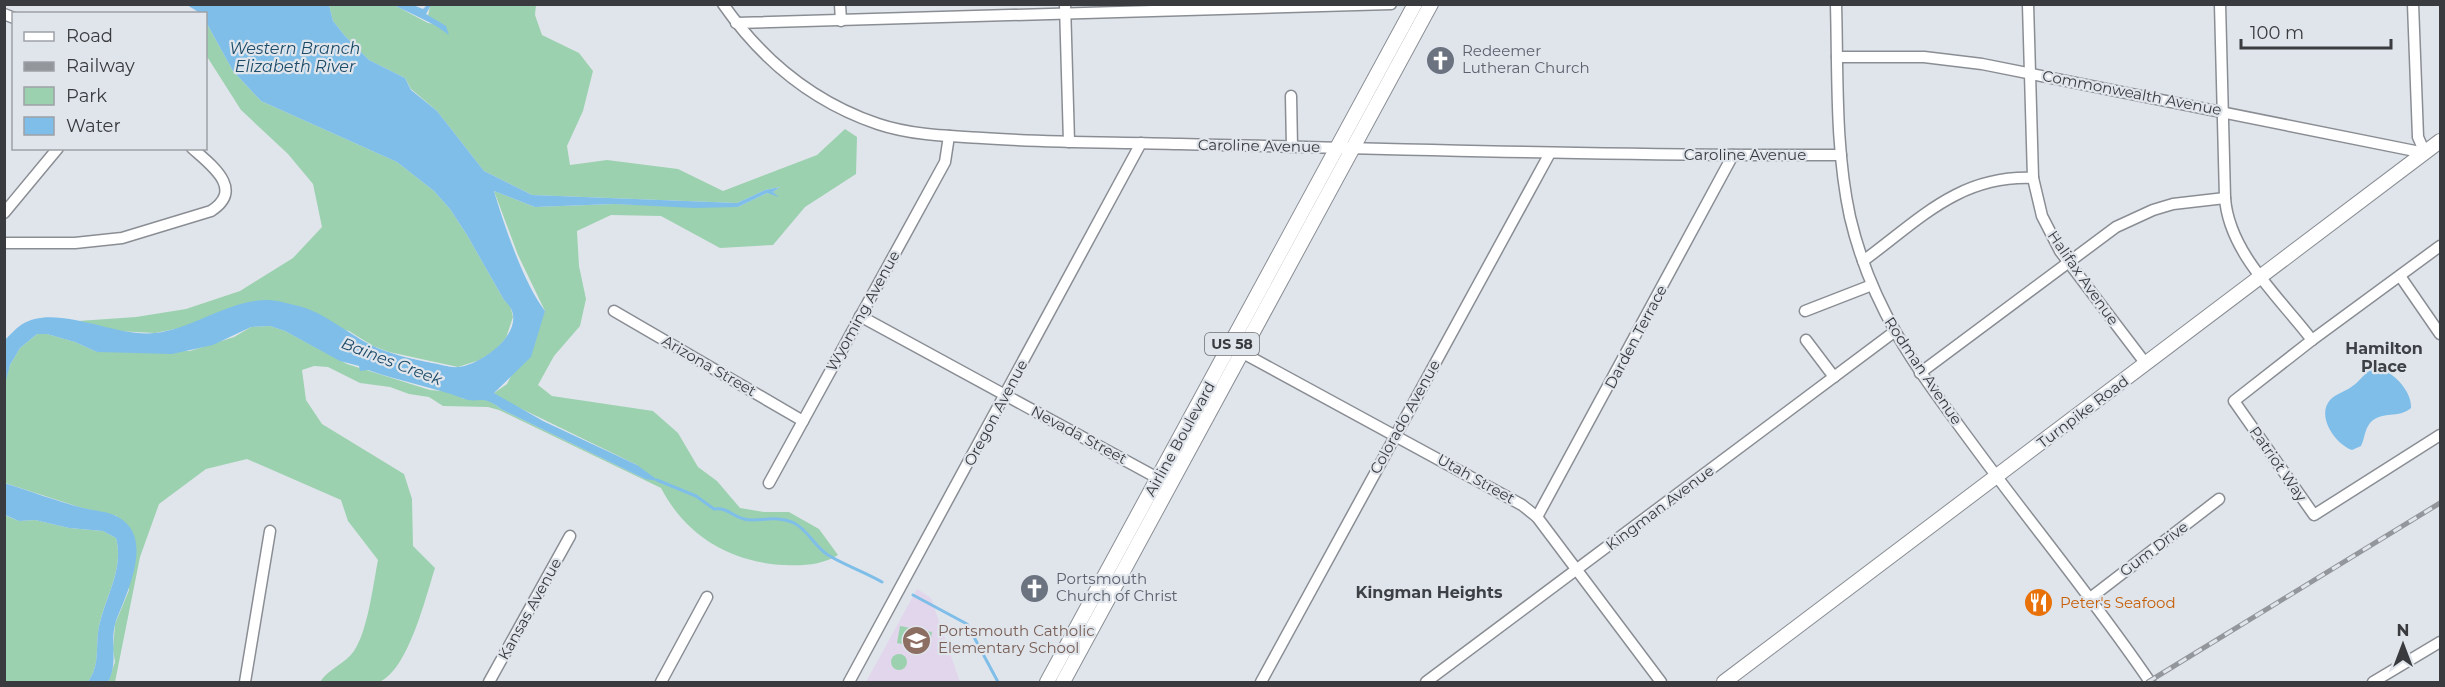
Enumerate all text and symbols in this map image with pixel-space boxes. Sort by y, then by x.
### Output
legend [12,12,207,150]
scale bar [2241,12,2391,50]
text: 100 m [2250,22,2304,44]
text: Road [66,25,113,47]
water label: Western Branch Elizabeth River [230,39,360,76]
place label: Redeemer Lutheran Church [1462,41,1590,77]
church icon: Redeemer Lutheran Church [1425,44,1457,76]
text: Railway [66,55,135,77]
street label: Commonwealth Avenue [2041,66,2223,119]
text: Park [66,85,107,107]
text: Water [66,115,121,137]
street label: Caroline Avenue [1198,135,1320,156]
street label: Caroline Avenue [1684,145,1806,164]
street label: Halifax Avenue [2044,227,2123,329]
street label: Wyoming Avenue [822,247,904,374]
street label: Darden Terrace [1600,282,1671,392]
street label: Rodman Avenue [1880,313,1966,428]
street label: Arizona Street [659,331,760,400]
road number: US 58 [1205,333,1259,355]
water label: Baines Creek [339,334,446,390]
district label: Hamilton Place [2345,339,2423,376]
street label: Oregon Avenue [960,356,1032,469]
street label: Colorado Avenue [1365,356,1444,477]
street label: Turnpike Road [2033,371,2132,452]
street label: Airline Boulevard [1140,378,1219,499]
street label: Nevada Street [1028,401,1131,468]
street label: Patriot Way [2246,422,2312,506]
street label: Utah Street [1434,449,1518,508]
street label: Kingman Avenue [1602,461,1718,554]
street label: Gum Drive [2116,517,2192,581]
street label: Kansas Avenue [494,555,565,663]
place label: Portsmouth Church of Christ [1056,569,1178,605]
church icon: Portsmouth Church of Christ [1019,572,1051,604]
district label: Kingman Heights [1356,583,1503,602]
restaurant icon: Peter's Seafood [2023,587,2055,619]
place label: Peter's Seafood [2060,593,2176,612]
north arrow [2373,615,2433,675]
place label: Portsmouth Catholic Elementary School [938,621,1095,657]
text: N [2397,621,2409,640]
school or university icon: Portsmouth Catholic Elementary School [901,624,933,656]

